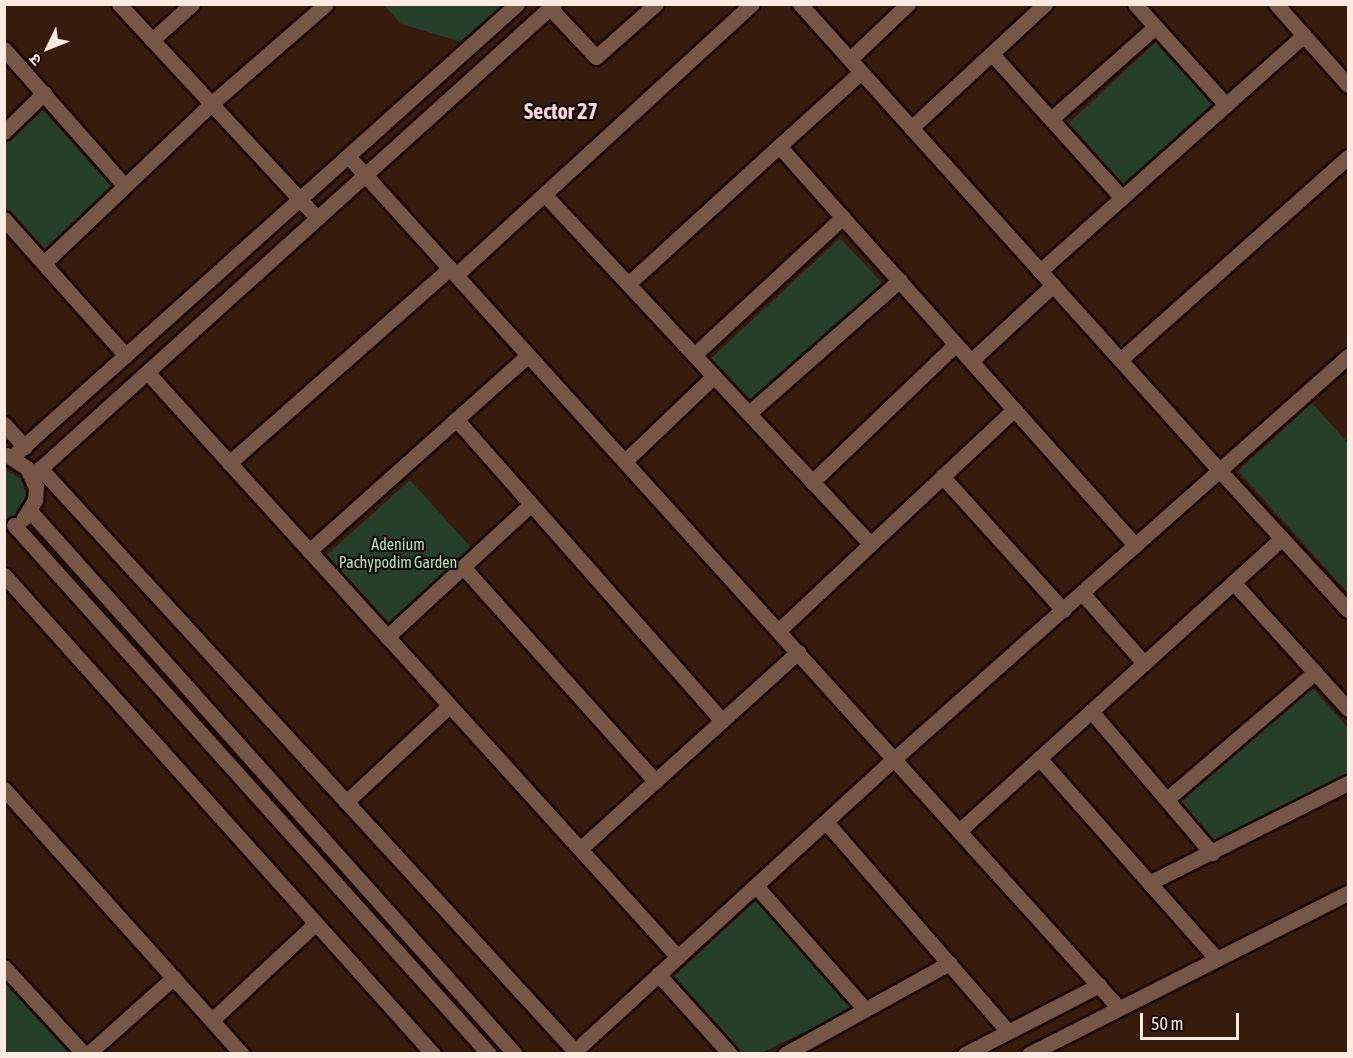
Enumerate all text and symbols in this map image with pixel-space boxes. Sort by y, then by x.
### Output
north arrow [18,18,78,78]
text: उ [25,51,45,70]
district label: Sector 27 [524,99,598,125]
park label: Adenium Pachypodim Garden [339,534,457,572]
scale bar [1143,1001,1242,1039]
text: 50 m [1151,1013,1183,1034]

